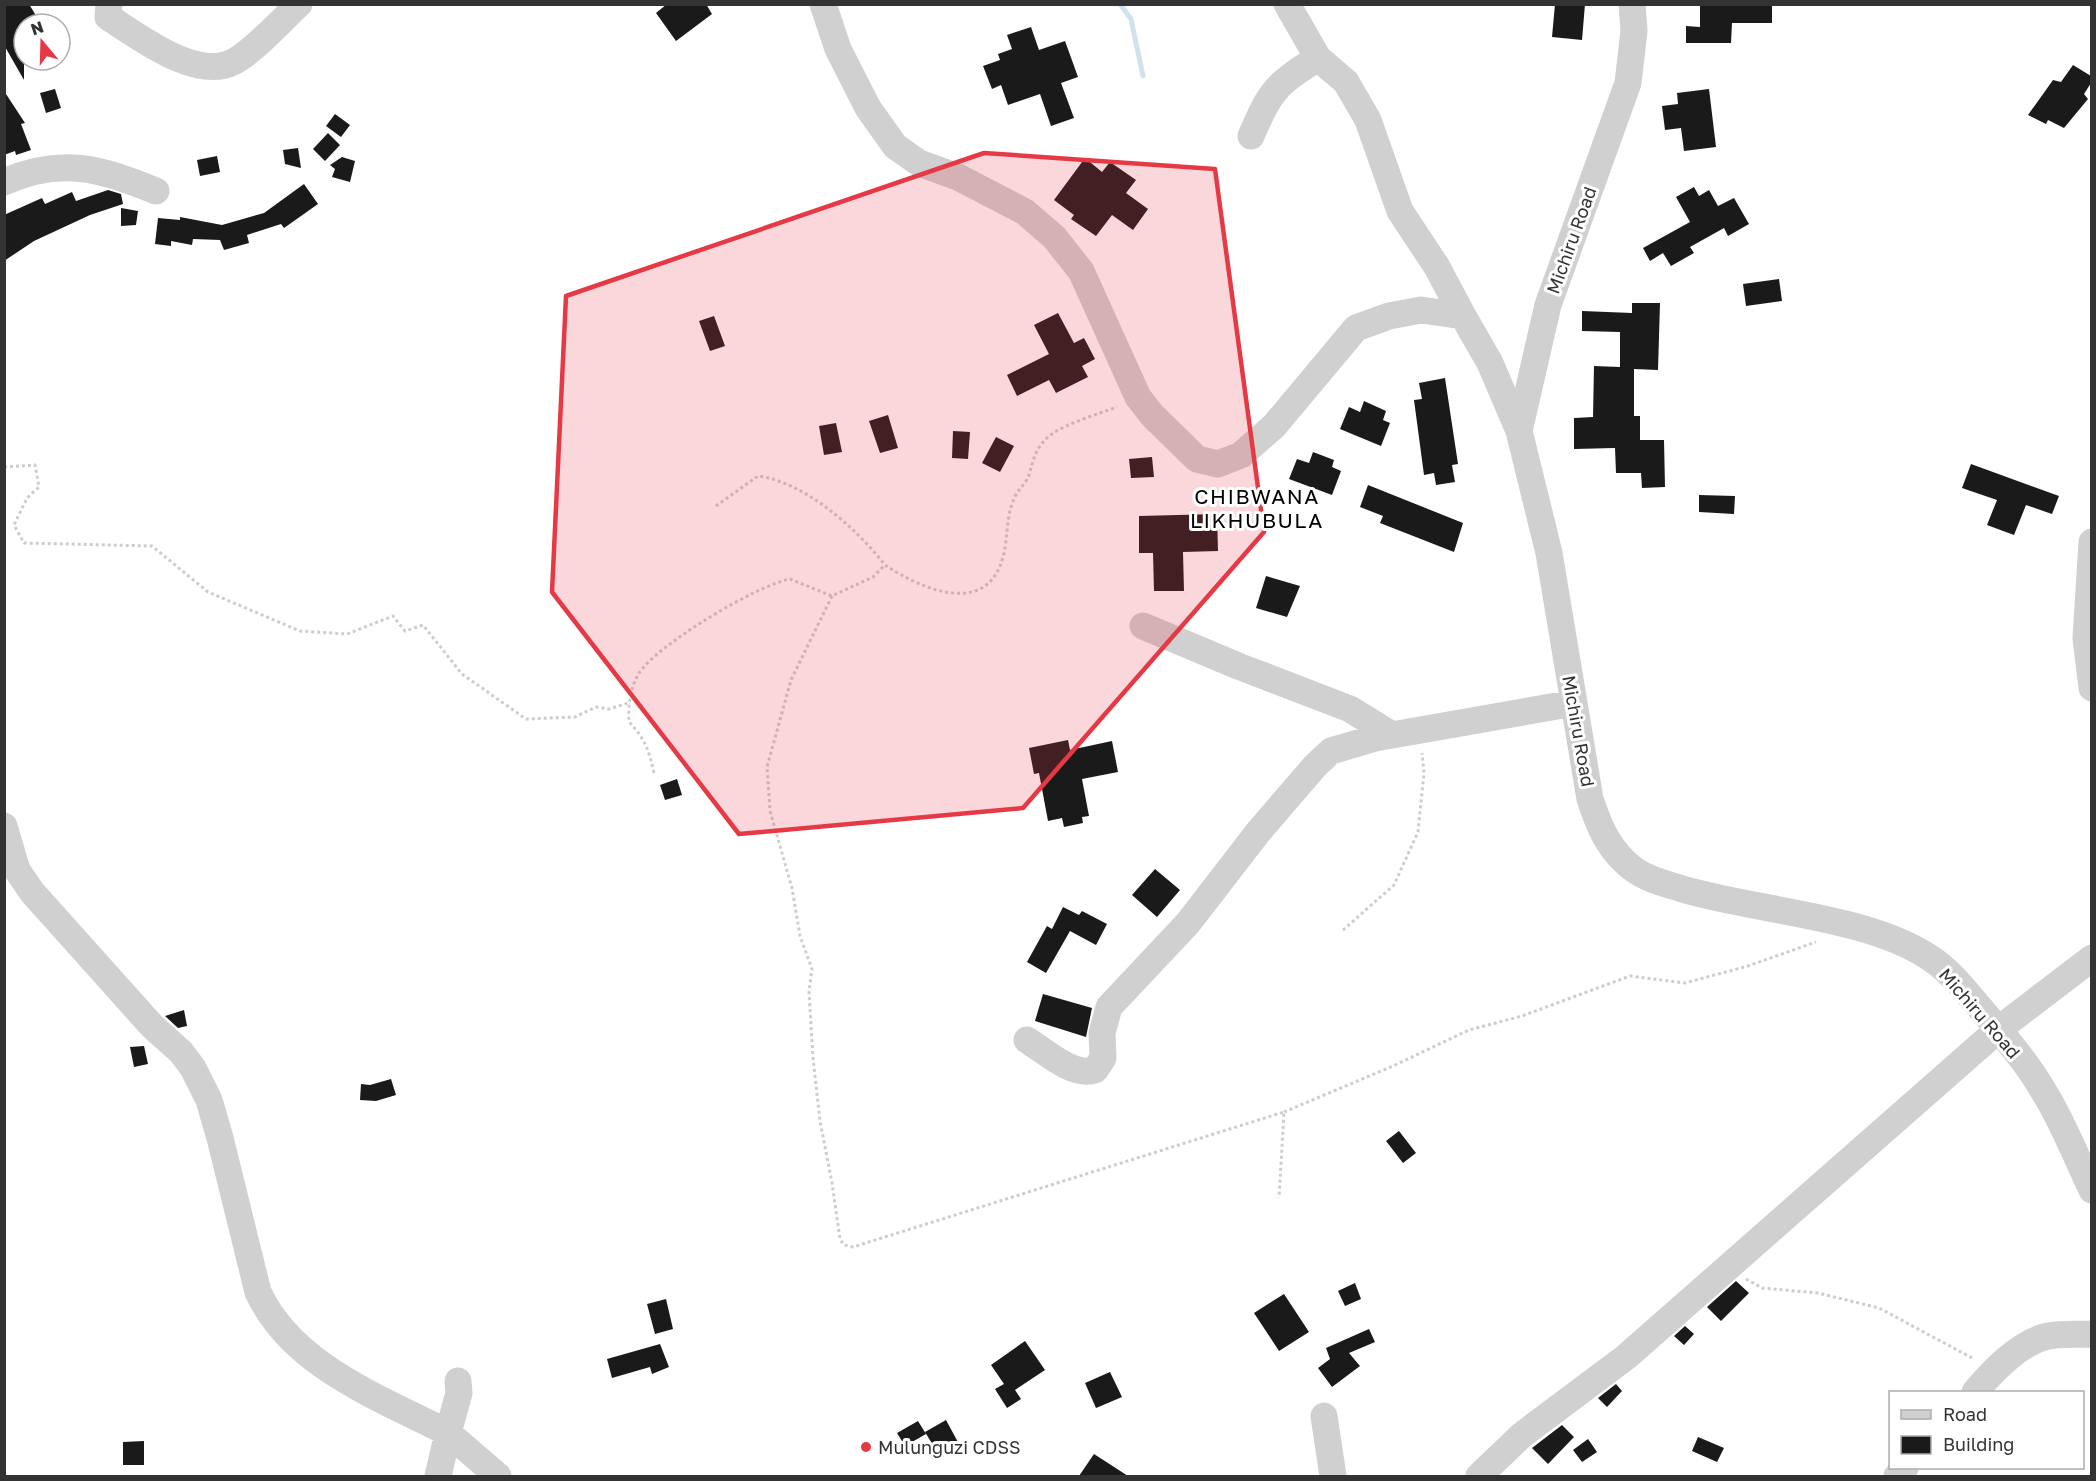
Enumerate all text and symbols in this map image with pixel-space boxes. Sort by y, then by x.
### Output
north arrow [12,12,72,72]
text: N [28,16,46,39]
street label: Michiru Road [1541,183,1601,297]
district label: CHIBWANA LIKHUBULA [1190,483,1324,533]
street label: Michiru Road [1558,674,1600,788]
street label: Michiru Road [1935,963,2025,1063]
legend [1889,1391,2084,1469]
text: Road [1943,1403,1987,1425]
text: Building [1943,1433,2014,1455]
place label: Mulunguzi CDSS [878,1436,1020,1458]
marker: Mulunguzi CDSS [859,1440,873,1454]

